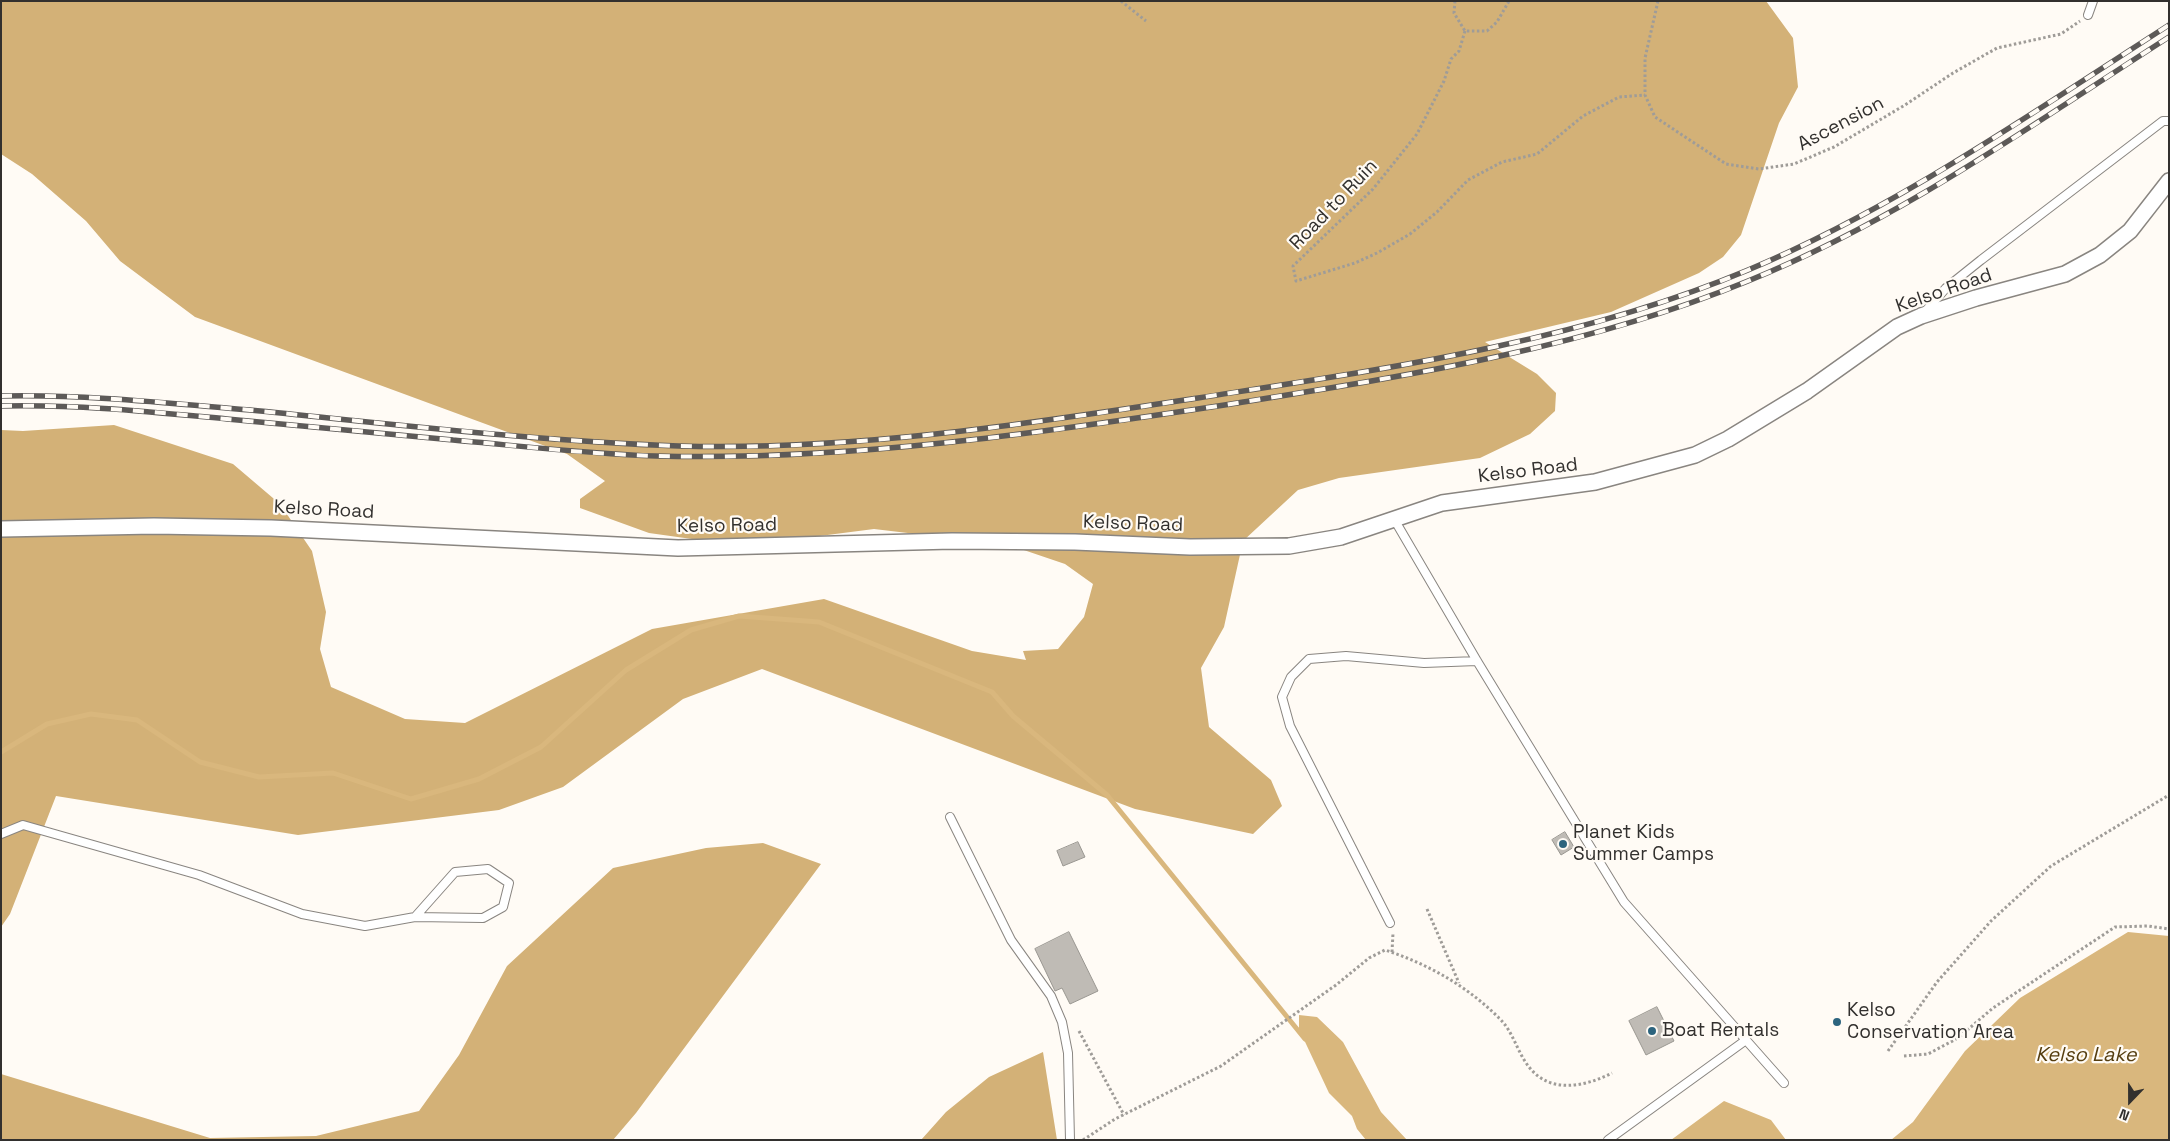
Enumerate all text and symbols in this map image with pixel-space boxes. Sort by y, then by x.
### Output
street label: Ascension [1794,92,1888,156]
street label: Road to Ruin [1285,155,1383,255]
street label: Kelso Road [1893,264,1995,318]
street label: Kelso Road [1477,454,1579,488]
street label: Kelso Road [273,496,375,524]
street label: Kelso Road [1082,511,1184,537]
street label: Kelso Road [677,514,777,538]
place label: Planet Kids Summer Camps [1573,822,1714,866]
marker: Planet Kids Summer Camps [1557,838,1569,850]
place label: Kelso Conservation Area [1847,1000,2014,1044]
marker: Kelso Conservation Area [1831,1016,1843,1028]
place label: Boat Rentals [1662,1020,1779,1042]
marker: Boat Rentals [1646,1025,1658,1037]
water label: Kelso Lake [2035,1044,2137,1068]
north arrow [2105,1076,2155,1126]
text: N [2117,1105,2132,1125]

